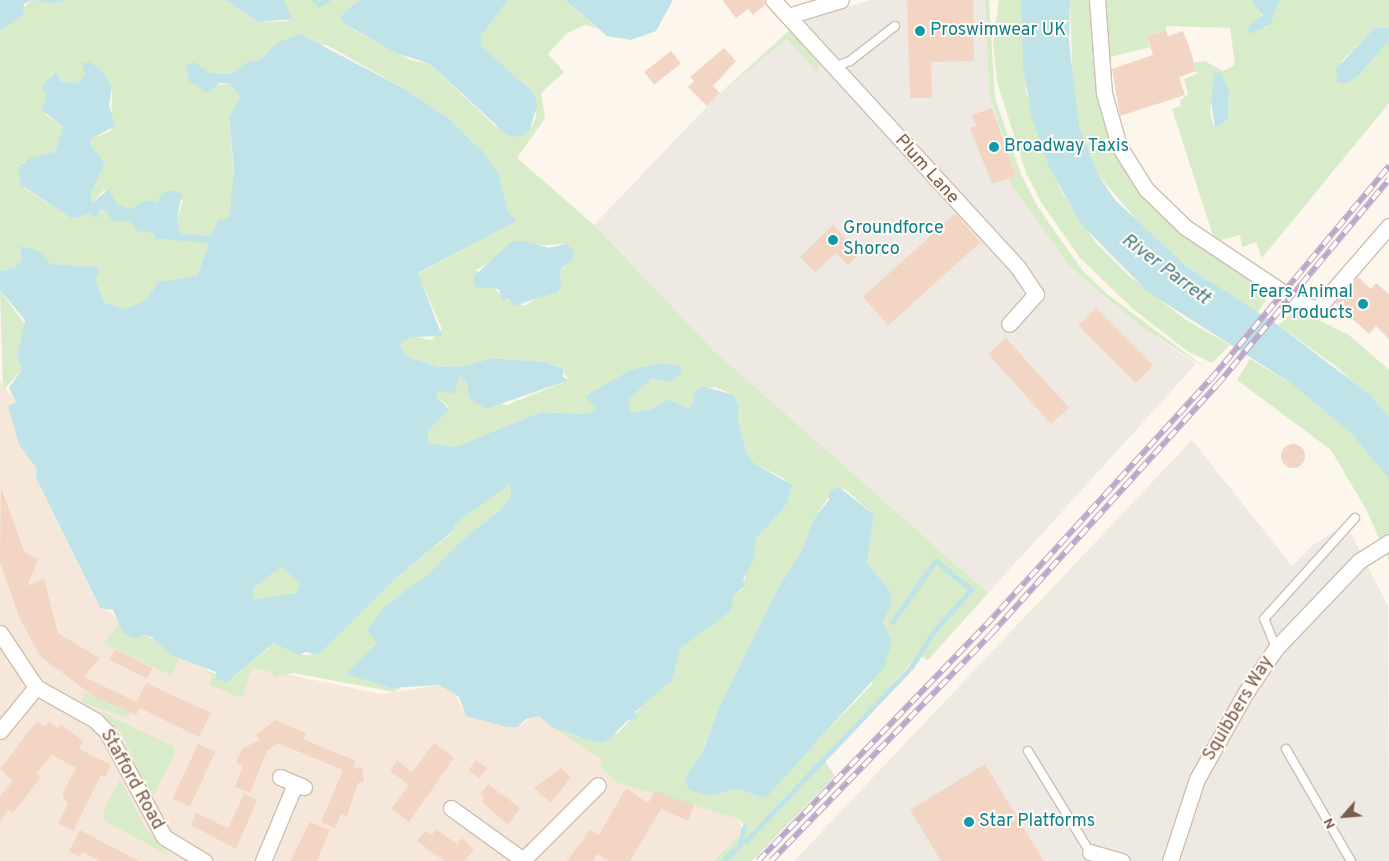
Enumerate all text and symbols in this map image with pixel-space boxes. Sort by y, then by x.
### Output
place label: Proswimwear UK [930,20,1066,42]
marker: Proswimwear UK [914,25,926,37]
street label: Plum Lane [889,131,963,209]
place label: Broadway Taxis [1004,136,1130,158]
marker: Broadway Taxis [988,141,1000,153]
place label: Groundforce Shorco [843,219,944,262]
water label: River Parrett [1116,229,1214,311]
marker: Groundforce Shorco [827,234,839,246]
place label: Fears Animal Products [1249,283,1353,326]
marker: Fears Animal Products [1357,298,1369,310]
street label: Squibbers Way [1199,653,1279,765]
street label: Stafford Road [95,726,167,834]
north arrow [1319,791,1369,841]
place label: Star Platforms [979,811,1095,833]
text: N [1320,815,1340,831]
marker: Star Platforms [963,816,975,828]

